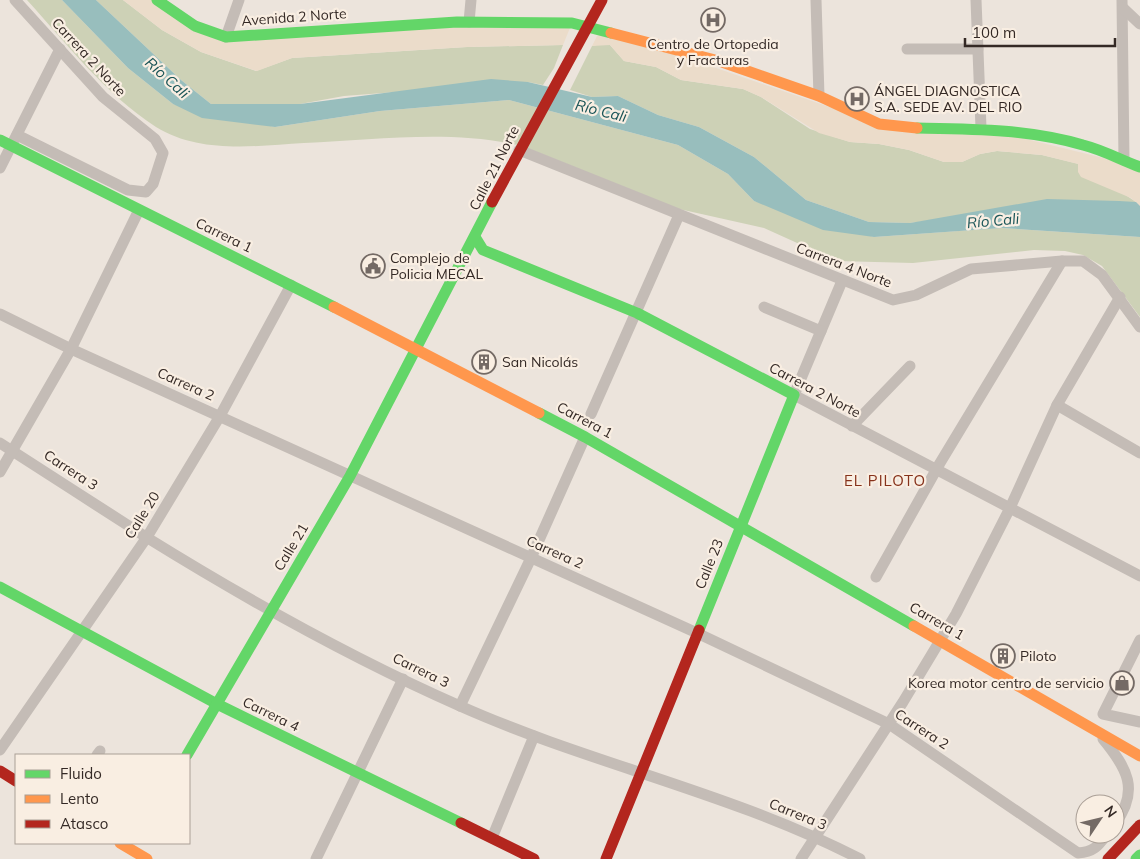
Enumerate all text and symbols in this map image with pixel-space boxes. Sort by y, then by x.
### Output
street label: Avenida 2 Norte [241,4,347,30]
hospital icon: Centro de Ortopedia y Fracturas [700,7,726,33]
street label: Carrera 2 Norte [48,14,130,100]
scale bar [965,15,1115,47]
text: 100 m [972,23,1016,42]
place label: Centro de Ortopedia y Fracturas [647,35,779,69]
water label: Río Cali [141,53,194,103]
place label: ÁNGEL DIAGNOSTICA S.A. SEDE AV. DEL RIO [874,82,1022,116]
hospital icon: ÁNGEL DIAGNOSTICA S.A. SEDE AV. DEL RIO [844,86,870,112]
water label: Río Cali [573,95,629,126]
street label: Calle 21 Norte [465,123,523,213]
water label: Río Cali [966,209,1020,232]
street label: Carrera 1 [193,214,255,256]
street label: Carrera 4 Norte [794,239,894,291]
place label: Complejo de Policia MECAL [390,249,484,283]
public building icon: Complejo de Policia MECAL [360,253,386,279]
building icon: San Nicolás [471,349,497,375]
place label: San Nicolás [502,353,578,371]
street label: Carrera 2 Norte [766,358,864,422]
street label: Carrera 2 [155,363,217,405]
street label: Carrera 1 [554,398,616,442]
street label: Carrera 3 [41,446,101,494]
district label: EL PILOTO [844,471,926,490]
street label: Calle 20 [120,488,164,542]
street label: Calle 21 [270,520,312,574]
street label: Carrera 2 [524,531,586,573]
street label: Calle 23 [691,536,727,592]
street label: Carrera 1 [906,598,968,644]
building icon: Piloto [990,643,1016,669]
place label: Piloto [1020,647,1057,665]
street label: Carrera 3 [390,649,452,691]
shop icon: Korea motor centro de servicio [1109,670,1135,696]
place label: Korea motor centro de servicio [908,674,1104,692]
street label: Carrera 4 [240,693,303,736]
street label: Carrera 2 [892,705,952,753]
legend [15,754,190,844]
text: Fluido [60,764,102,783]
text: Lento [60,789,99,808]
street label: Carrera 3 [766,794,830,834]
north arrow [1075,794,1125,844]
text: N [1100,802,1121,821]
text: Atasco [60,814,108,833]

